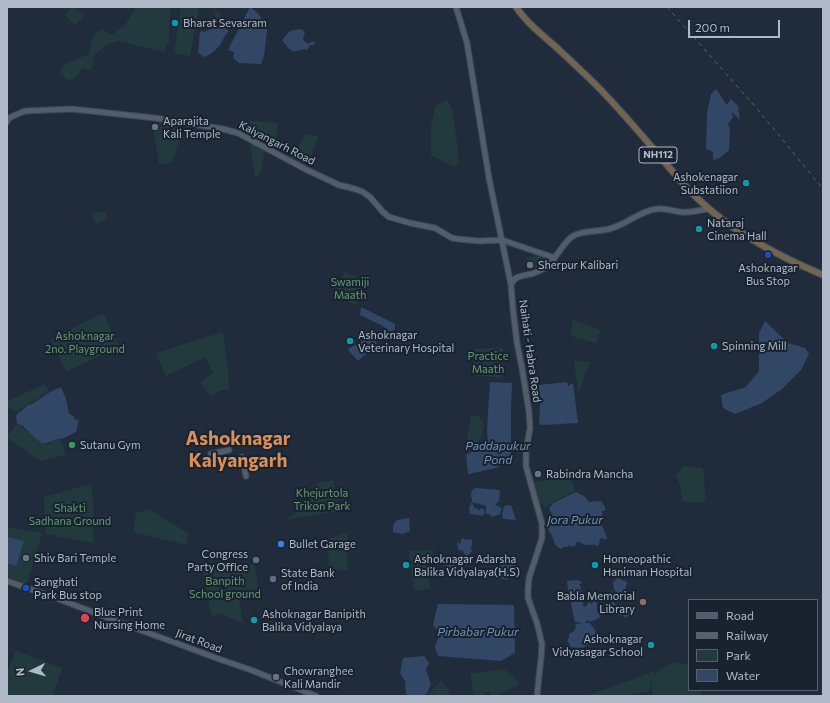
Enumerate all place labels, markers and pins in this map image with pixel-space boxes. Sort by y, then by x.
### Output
place label: Bharat Sevasram [183,16,267,30]
marker: Bharat Sevasram [170,18,180,28]
place label: Aparajita Kali Temple [163,114,221,140]
marker: Aparajita Kali Temple [150,122,160,132]
place label: Ashokenagar Substatiion [673,170,738,196]
marker: Ashokenagar Substatiion [741,178,751,188]
place label: Nataraj Cinema Hall [707,216,767,242]
marker: Nataraj Cinema Hall [694,224,704,234]
marker: Ashoknagar Bus Stop [763,250,773,260]
place label: Sherpur Kalibari [538,258,618,272]
marker: Sherpur Kalibari [525,260,535,270]
place label: Ashoknagar Bus Stop [738,261,798,287]
place label: Ashoknagar Veterinary Hospital [358,328,454,354]
marker: Ashoknagar Veterinary Hospital [345,336,355,346]
place label: Spinning Mill [722,339,787,353]
marker: Spinning Mill [709,341,719,351]
place label: Sutanu Gym [80,438,141,452]
marker: Sutanu Gym [67,440,77,450]
place label: Rabindra Mancha [546,467,633,481]
marker: Rabindra Mancha [533,469,543,479]
place label: Bullet Garage [289,537,356,551]
marker: Bullet Garage [276,539,286,549]
place label: Congress Party Office [187,547,248,573]
place label: Shiv Bari Temple [34,551,116,565]
place label: Ashoknagar Adarsha Balika Vidyalaya(H.S) [414,552,520,578]
place label: Homeopathic Haniman Hospital [603,552,692,578]
marker: Shiv Bari Temple [21,553,31,563]
marker: Congress Party Office [251,555,261,565]
marker: Ashoknagar Adarsha Balika Vidyalaya(H.S) [401,560,411,570]
marker: Homeopathic Haniman Hospital [590,560,600,570]
place label: State Bank of India [281,566,335,592]
marker: State Bank of India [268,574,278,584]
place label: Sanghati Park Bus stop [34,575,102,601]
marker: Sanghati Park Bus stop [21,583,31,593]
place label: Babla Memorial Library [557,589,635,615]
marker: Babla Memorial Library [638,597,648,607]
place label: Blue Print Nursing Home [94,605,165,631]
place label: Ashoknagar Banipith Balika Vidyalaya [262,607,366,633]
marker: Blue Print Nursing Home [79,612,91,624]
marker: Ashoknagar Banipith Balika Vidyalaya [249,615,259,625]
place label: Ashoknagar Vidyasagar School [552,632,643,658]
marker: Ashoknagar Vidyasagar School [646,640,656,650]
place label: Chowranghee Kali Mandir [284,664,353,690]
marker: Chowranghee Kali Mandir [271,672,281,682]

